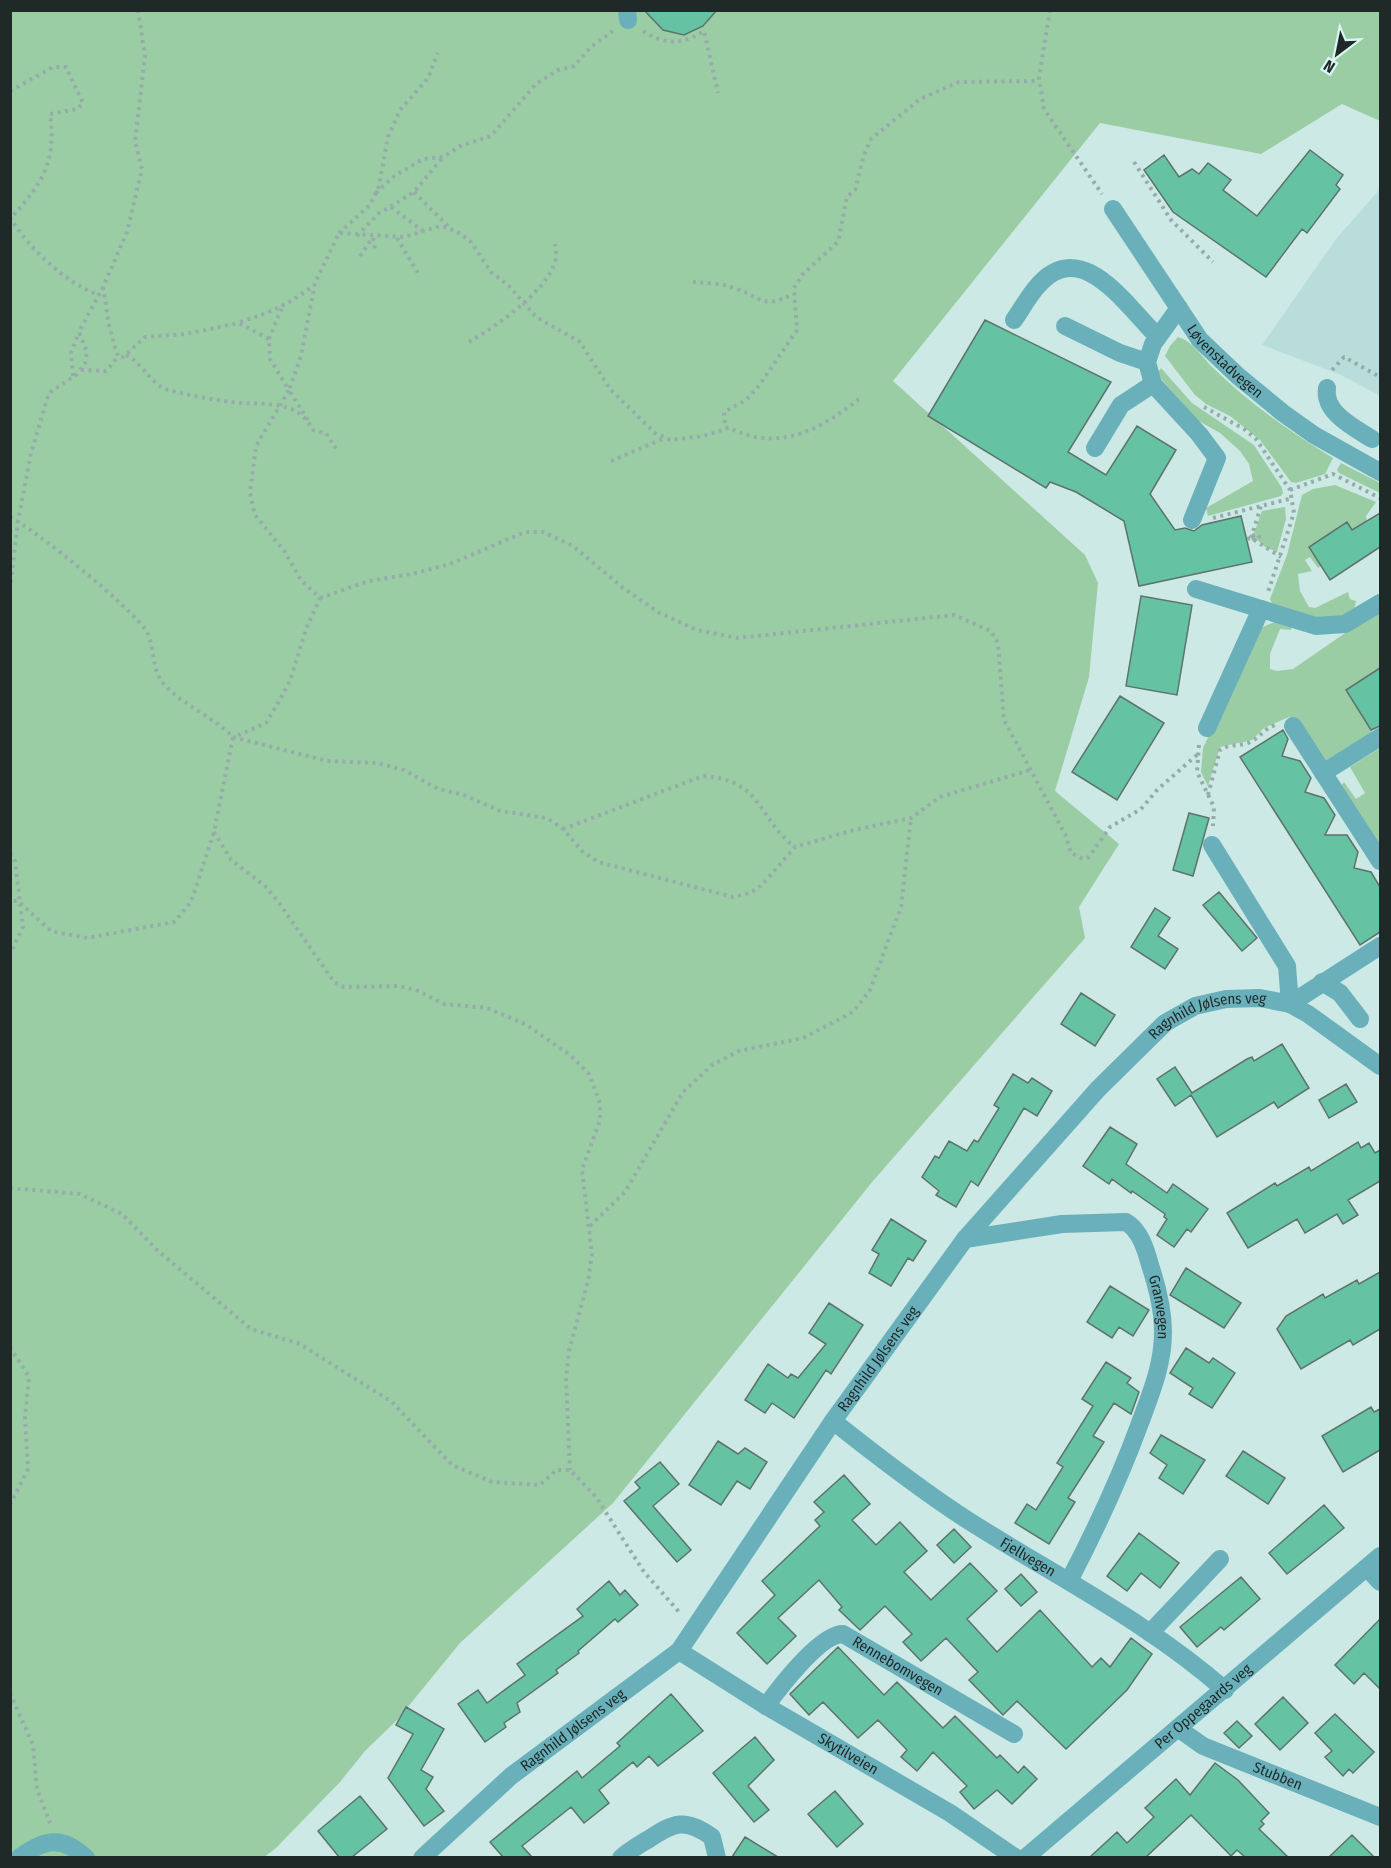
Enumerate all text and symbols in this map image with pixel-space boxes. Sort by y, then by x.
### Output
north arrow [1307,24,1367,84]
text: N [1320,56,1338,77]
street label: Løvenstadvegen [1183,321,1267,402]
street label: Ragnhild Jølsens veg [1145,989,1268,1043]
street label: Granvegen [1145,1273,1172,1339]
street label: Ragnhild Jølsens veg [834,1303,922,1415]
street label: Fjellvegen [997,1534,1059,1581]
street label: Rennebomvegen [849,1632,946,1700]
street label: Per Oppegaards veg [1151,1660,1255,1753]
street label: Ragnhild Jølsens veg [517,1685,629,1775]
street label: Skytilveien [815,1729,882,1778]
street label: Stubben [1251,1758,1305,1794]

